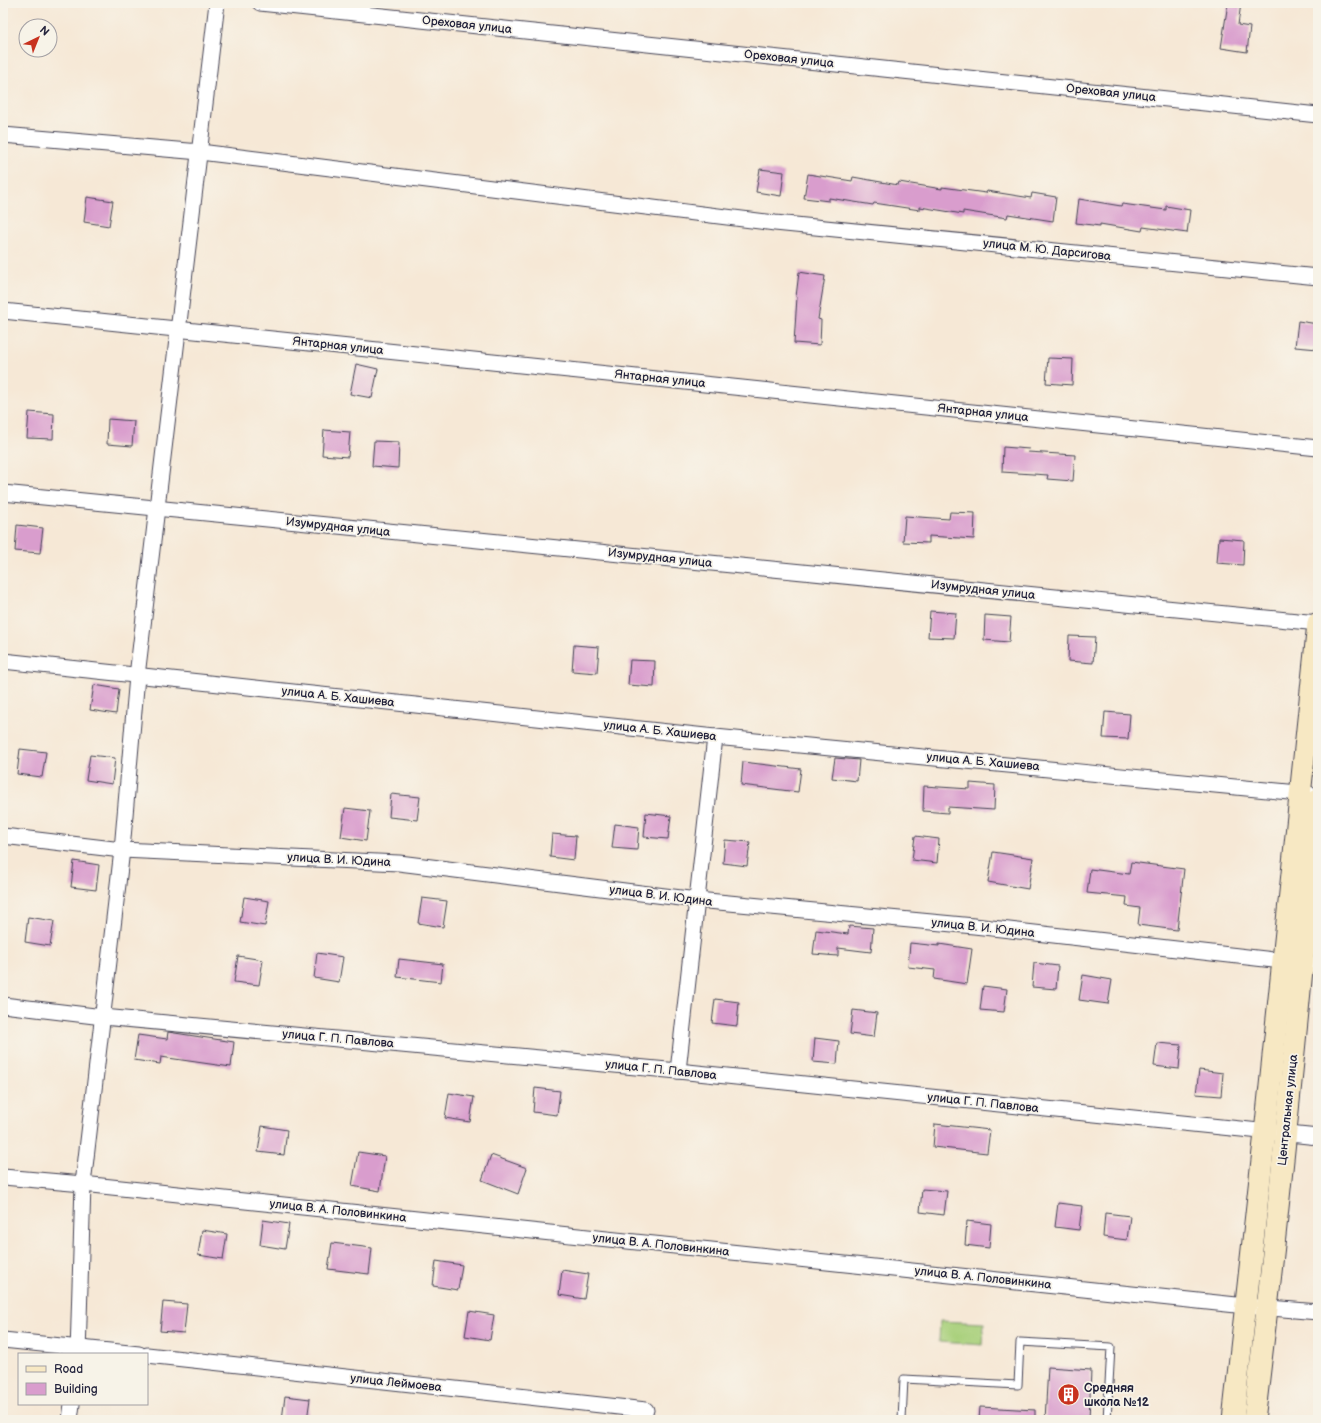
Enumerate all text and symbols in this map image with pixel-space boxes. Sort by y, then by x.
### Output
street label: Ореховая улица [421,13,513,37]
north arrow [18,18,58,58]
text: N [37,23,52,39]
street label: Ореховая улица [743,47,835,71]
street label: Ореховая улица [1065,81,1157,105]
street label: улица М. Ю. Дарсигова [982,236,1112,264]
street label: Янтарная улица [292,334,384,358]
street label: Янтарная улица [614,367,706,391]
street label: Янтарная улица [937,401,1029,425]
street label: Изумрудная улица [285,514,391,540]
street label: Изумрудная улица [607,545,713,571]
street label: Изумрудная улица [930,577,1036,603]
street label: улица А. Б. Хашиева [281,684,395,710]
street label: улица А. Б. Хашиева [603,718,717,744]
street label: улица А. Б. Хашиева [926,750,1040,774]
street label: улица В. И. Юдина [287,850,391,870]
street label: улица В. И. Юдина [609,882,713,910]
street label: улица В. И. Юдина [931,915,1035,941]
street label: улица Г. П. Павлова [282,1027,394,1051]
street label: Центральная улица [1275,1054,1301,1166]
street label: улица Г. П. Павлова [605,1057,717,1083]
street label: улица Г. П. Павлова [927,1090,1039,1116]
street label: улица В. А. Половинкина [269,1196,407,1226]
street label: улица В. А. Половинкина [592,1230,730,1260]
street label: улица В. А. Половинкина [914,1263,1052,1293]
legend [18,1353,148,1405]
text: Road [54,1362,83,1377]
street label: улица Леймоева [350,1371,442,1395]
place label: Средняя школа №12 [1084,1381,1150,1410]
text: Building [54,1382,98,1397]
building icon: Средняя школа №12 [1055,1382,1081,1408]

